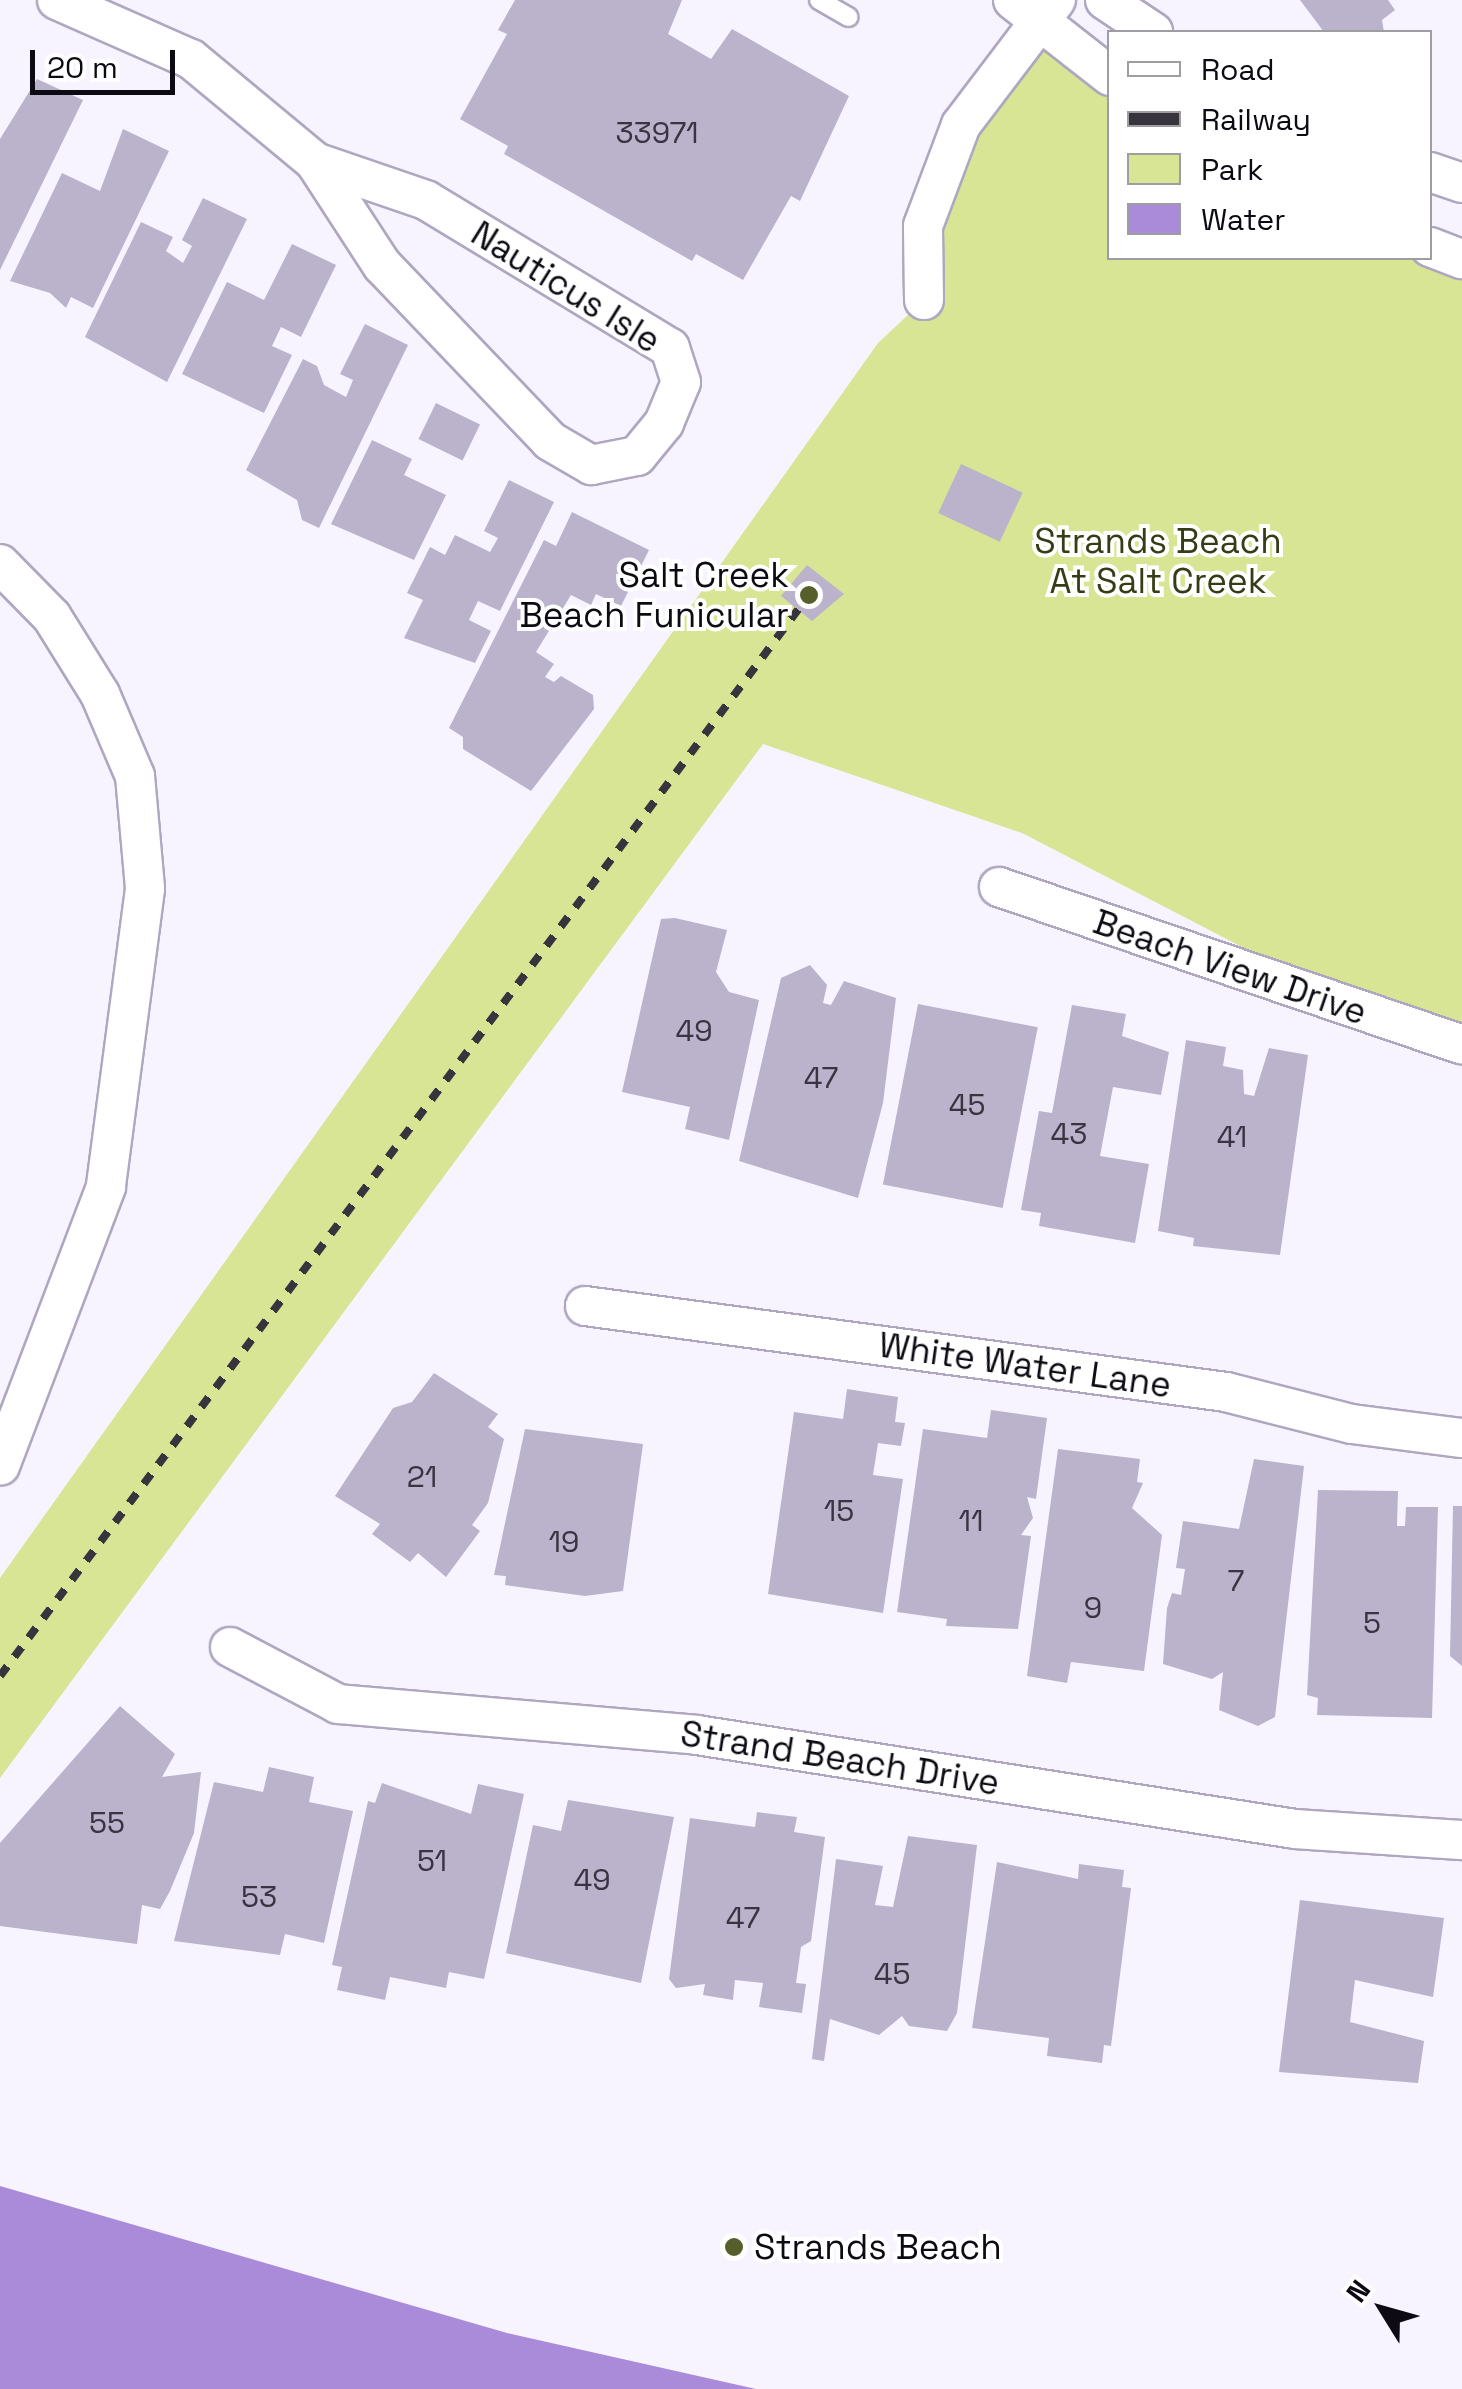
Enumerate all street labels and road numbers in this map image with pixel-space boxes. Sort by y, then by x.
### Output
street label: Nauticus Isle [464,212,668,362]
street label: Beach View Drive [1088,901,1372,1033]
street label: White Water Lane [876,1324,1174,1406]
street label: Strand Beach Drive [678,1712,1002,1804]

